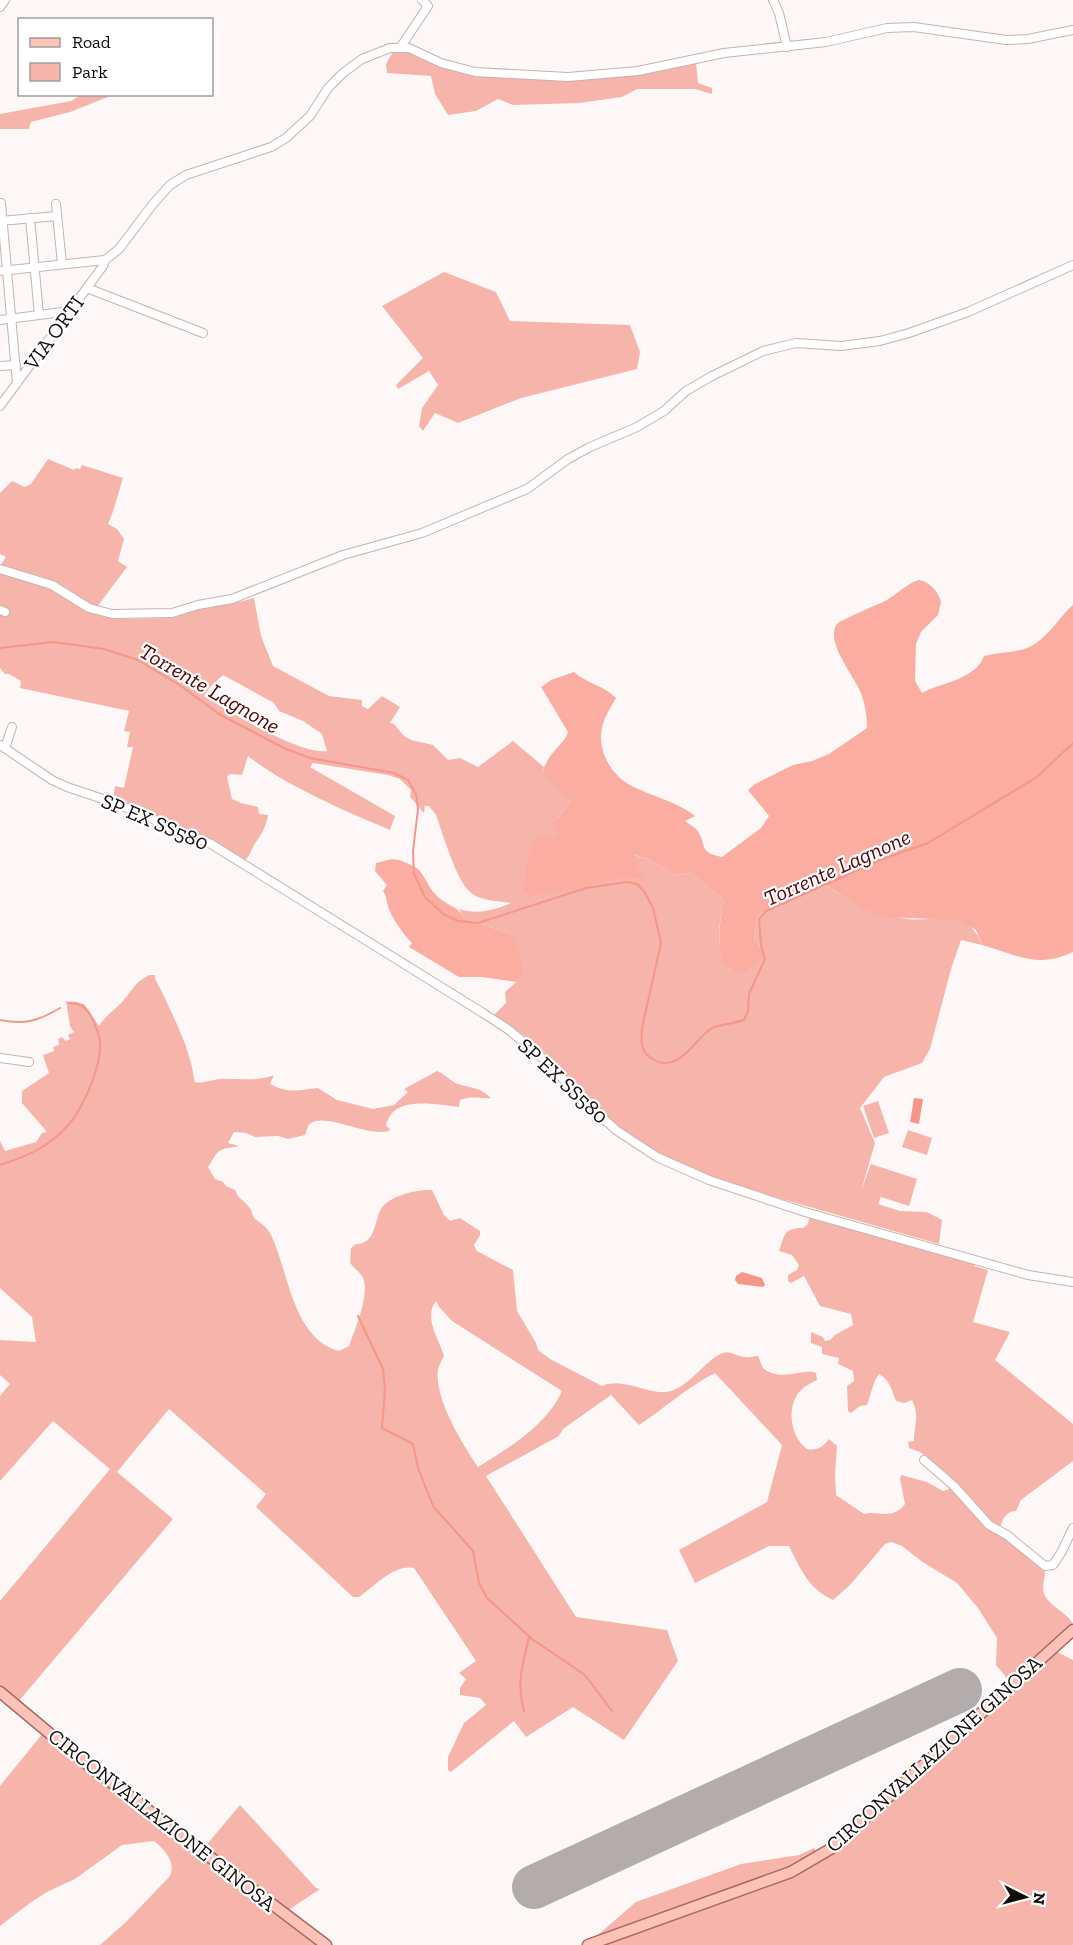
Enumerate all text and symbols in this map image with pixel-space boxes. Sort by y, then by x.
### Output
legend [18,18,213,96]
text: Road [72,31,111,53]
text: Park [72,61,108,83]
street label: VIA ORTI [18,291,89,376]
water label: Torrente Lagnone [135,637,285,740]
street label: SP EX SS580 [98,788,213,855]
water label: Torrente Lagnone [760,823,915,912]
street label: SP EX SS580 [513,1033,614,1129]
street label: CIRCONVALLAZIONE GINOSA [821,1650,1047,1857]
street label: CIRCONVALLAZIONE GINOSA [44,1723,281,1916]
north arrow [995,1867,1055,1927]
text: N [1029,1891,1050,1906]

